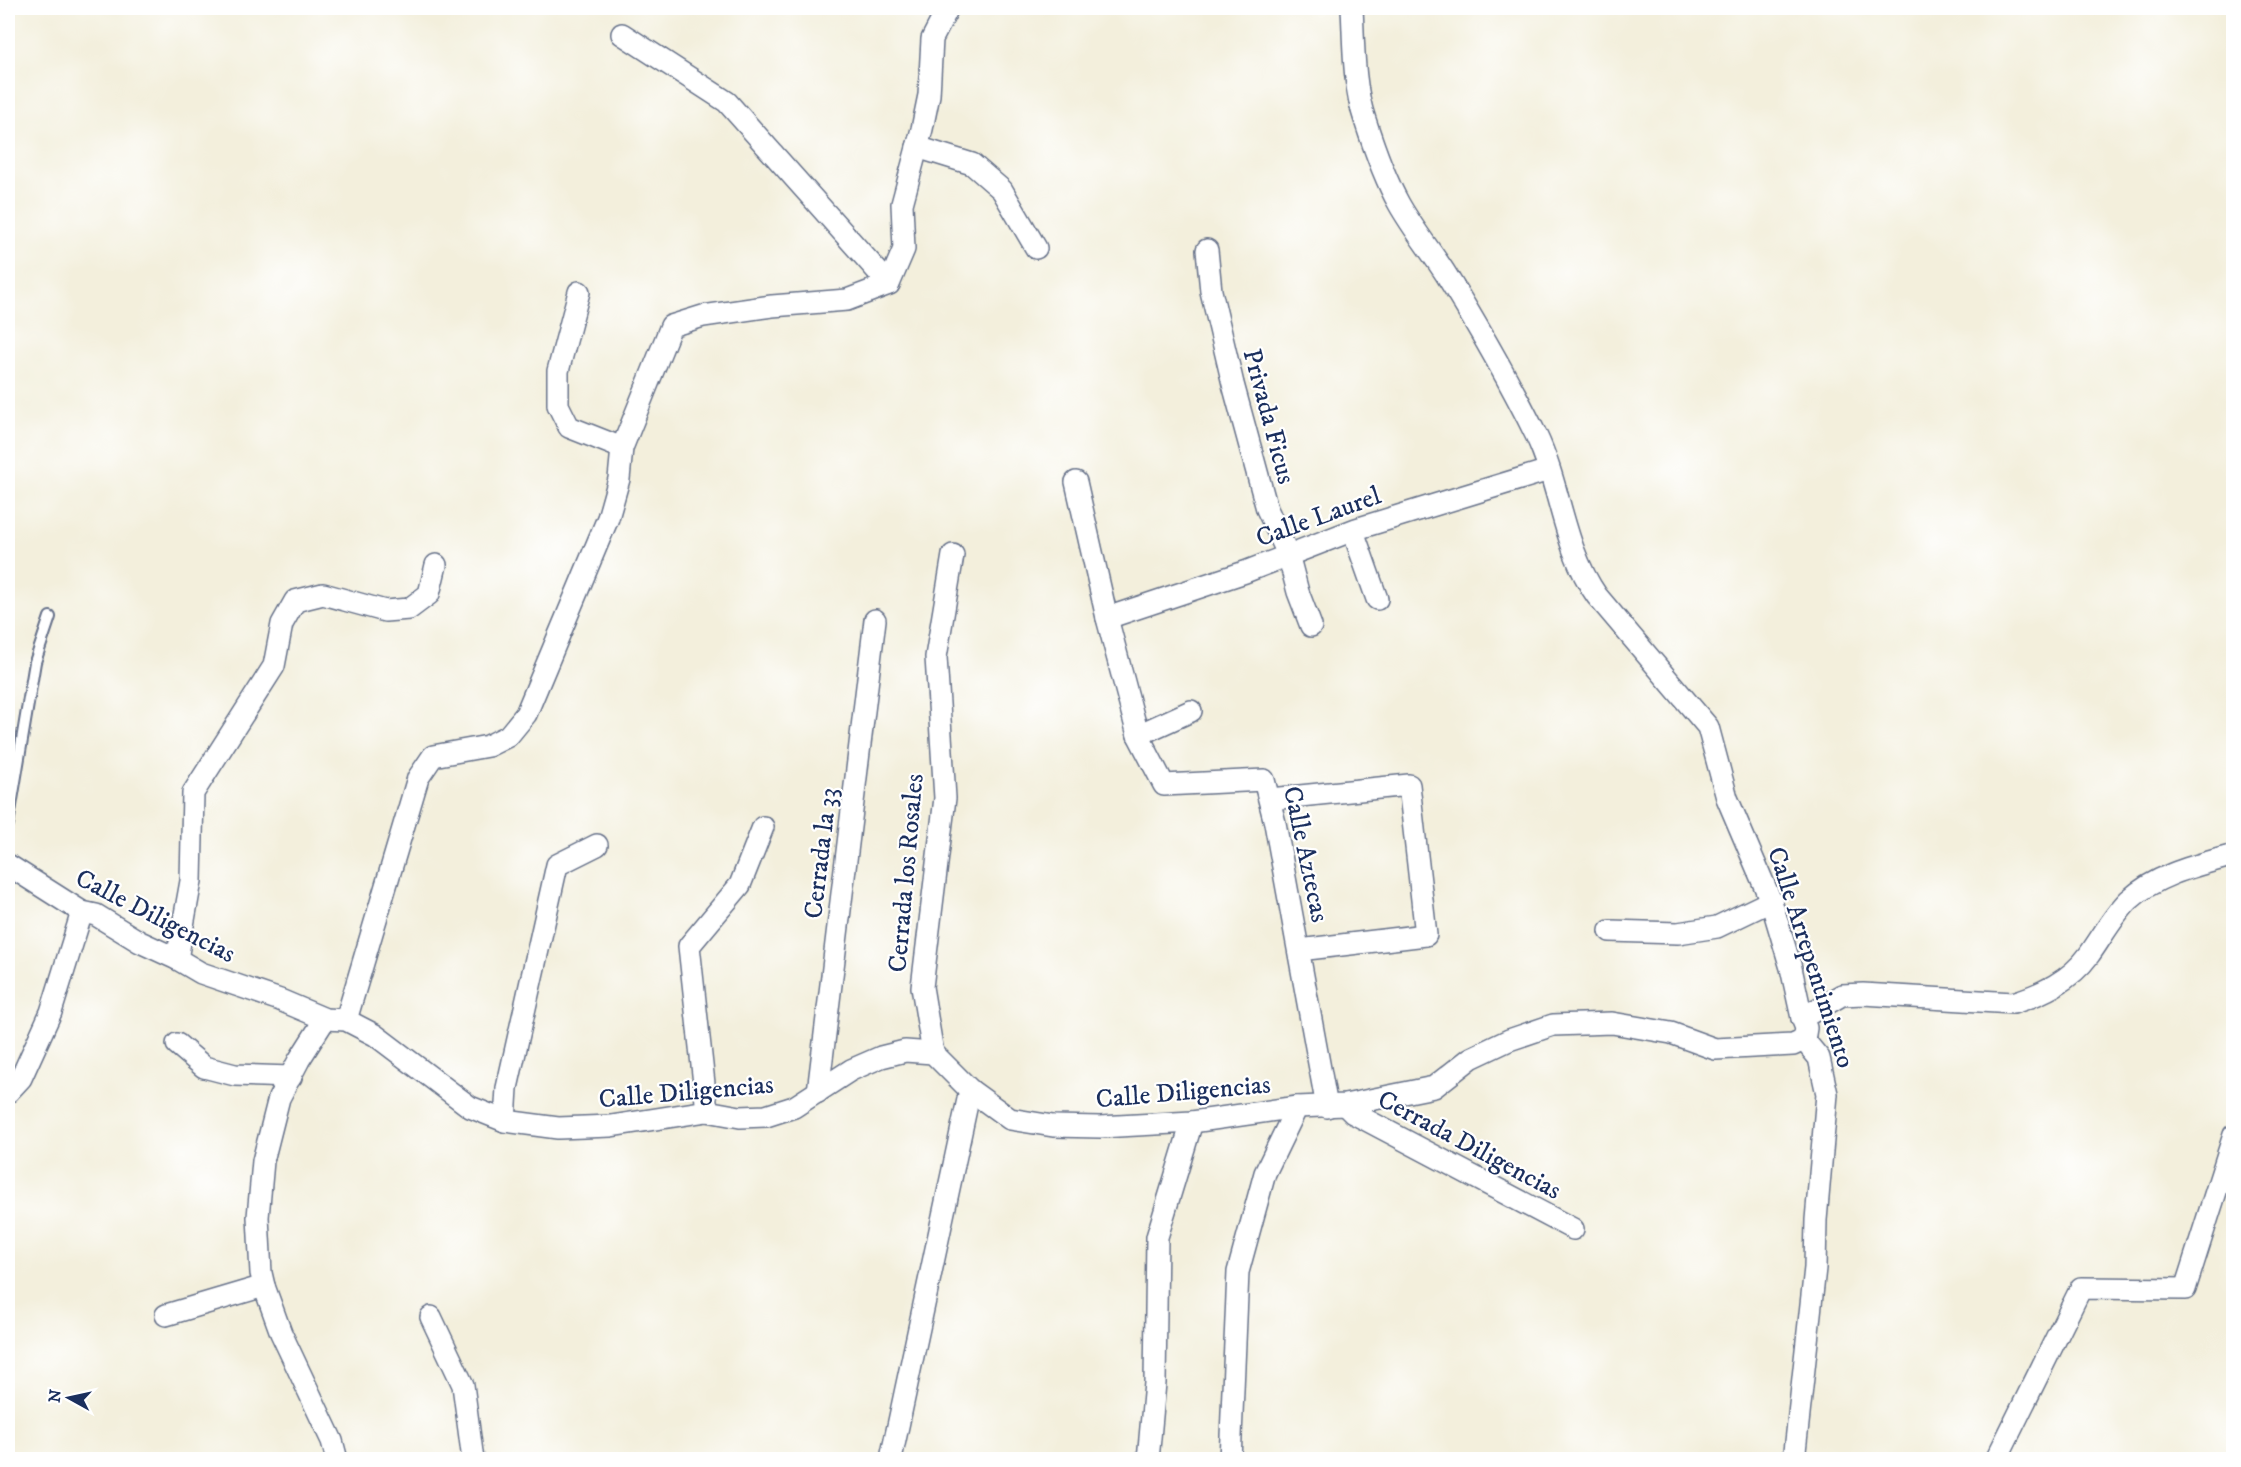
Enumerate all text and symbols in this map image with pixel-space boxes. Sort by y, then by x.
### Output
street label: Privada Ficus [1235,345,1302,488]
street label: Calle Laurel [1251,479,1386,555]
street label: Cerrada los Rosales [881,772,932,974]
street label: Calle Aztecas [1275,783,1336,925]
street label: Cerrada la 33 [797,786,846,921]
street label: Calle Arrepentimiento [1759,843,1862,1072]
street label: Calle Diligencias [70,862,241,971]
street label: Calle Diligencias [597,1068,775,1117]
street label: Calle Diligencias [1094,1068,1272,1117]
street label: Cerrada Diligencias [1372,1083,1567,1208]
north arrow [39,1368,99,1428]
text: N [44,1388,66,1404]

